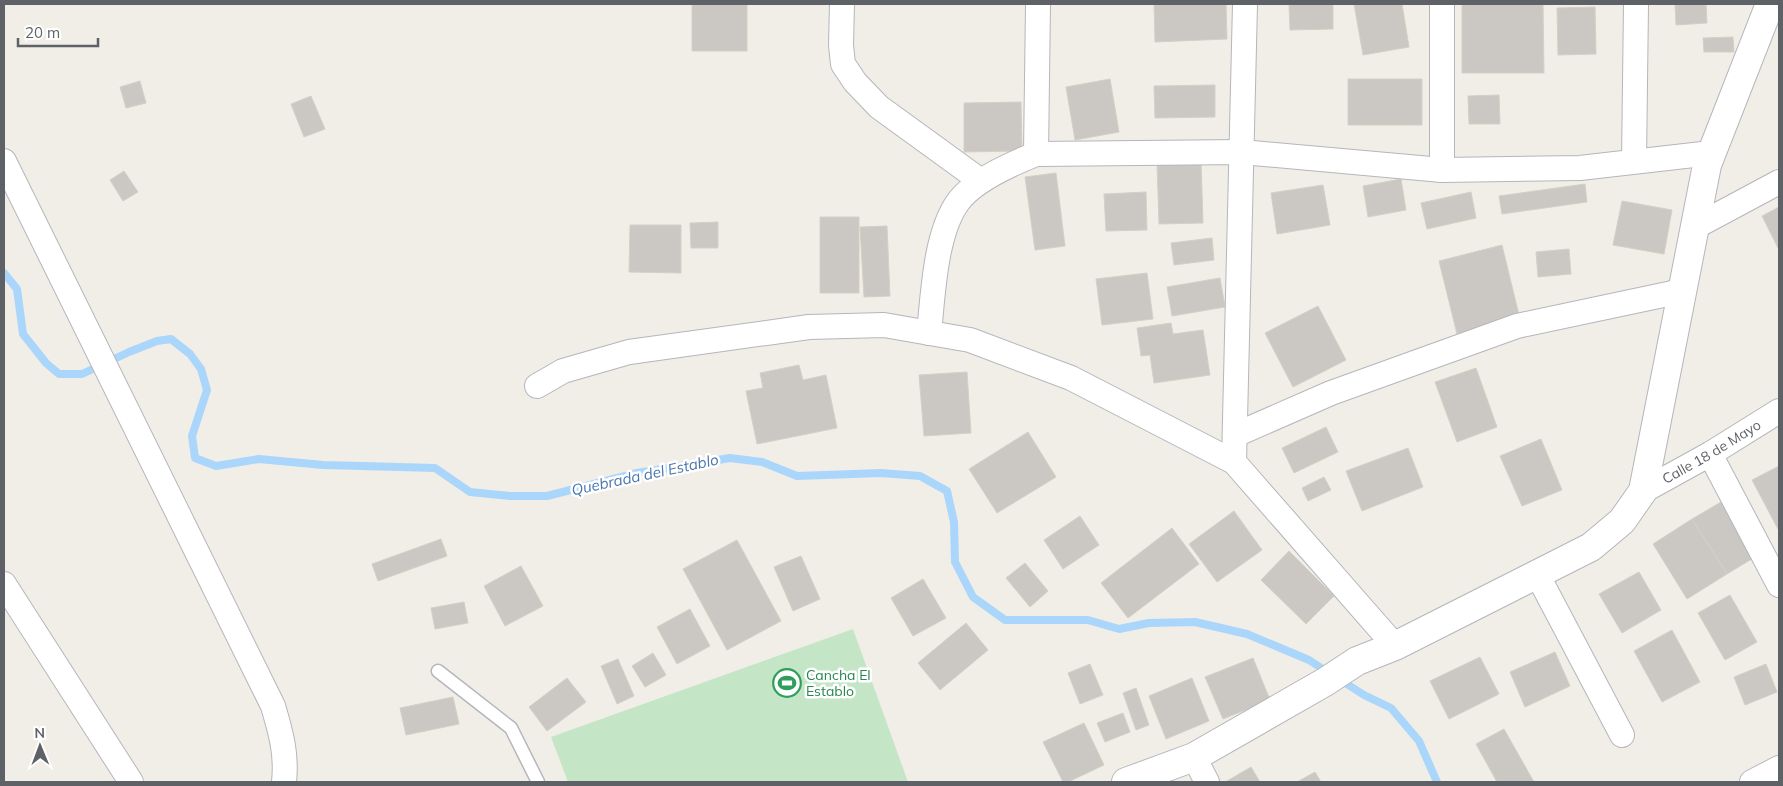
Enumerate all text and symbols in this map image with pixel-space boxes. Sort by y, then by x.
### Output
scale bar [18,15,98,47]
text: 20 m [25,23,60,42]
street label: Calle 18 de Mayo [1659,416,1764,488]
water label: Quebrada del Establo [570,450,721,499]
place label: Cancha El Establo [806,666,871,700]
sports icon: Cancha El Establo [772,668,802,698]
north arrow [15,721,65,771]
text: N [34,724,45,742]

